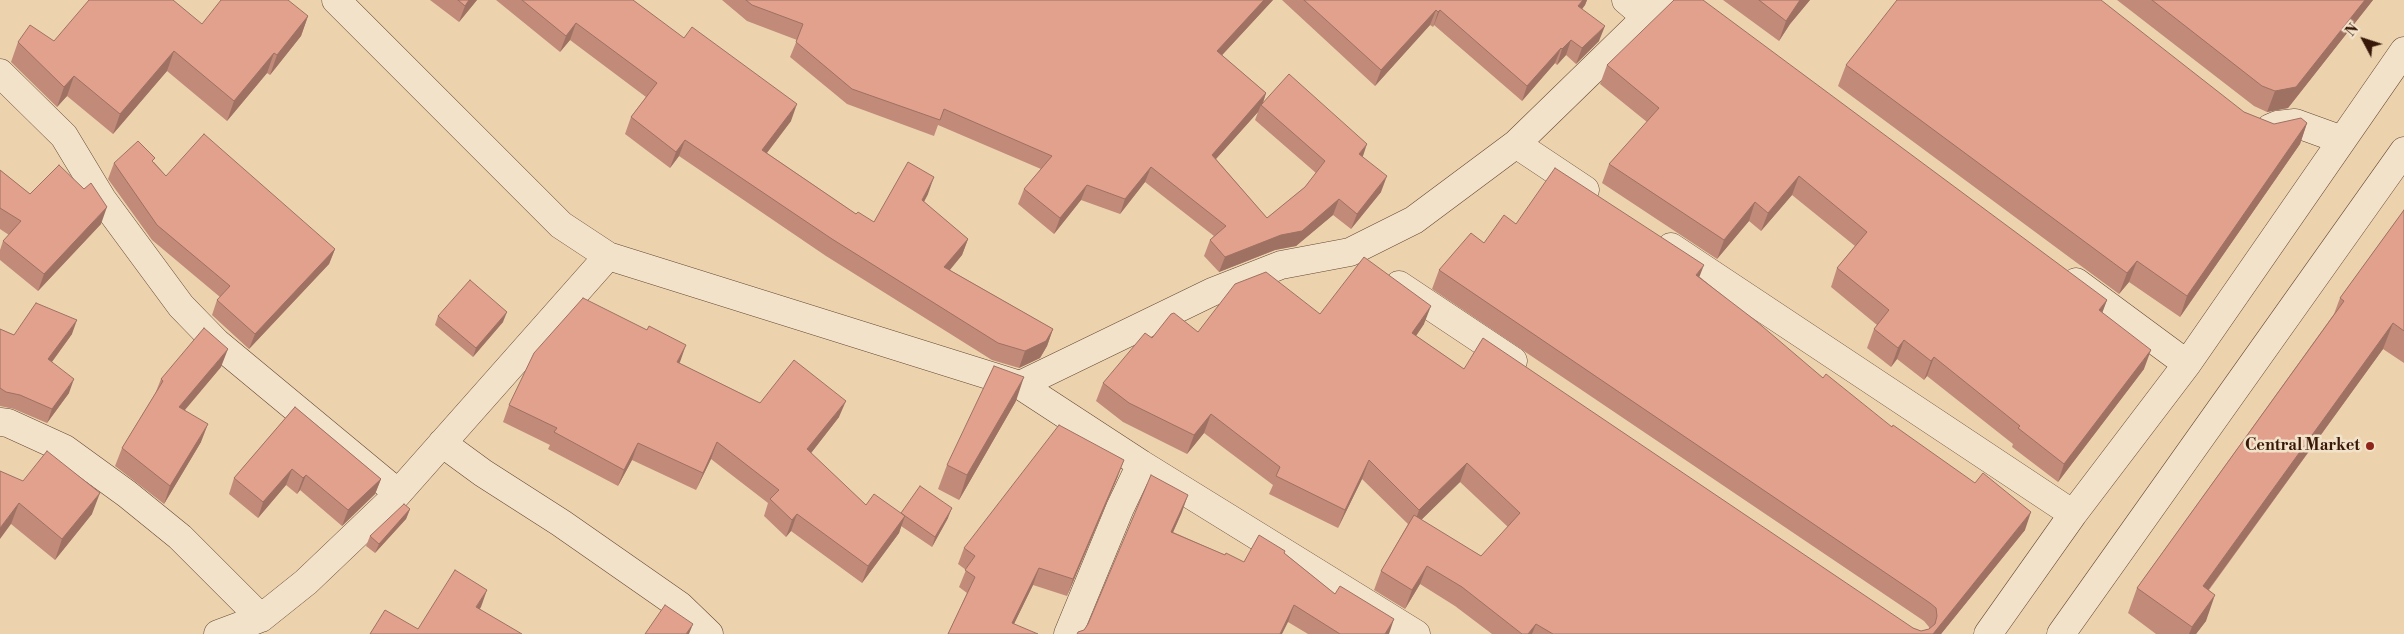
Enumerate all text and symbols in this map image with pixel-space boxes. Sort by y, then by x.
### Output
north arrow [2339,15,2389,65]
text: N [2342,20,2363,40]
place label: Central Market [2245,436,2360,456]
marker: Central Market [2364,440,2376,452]

